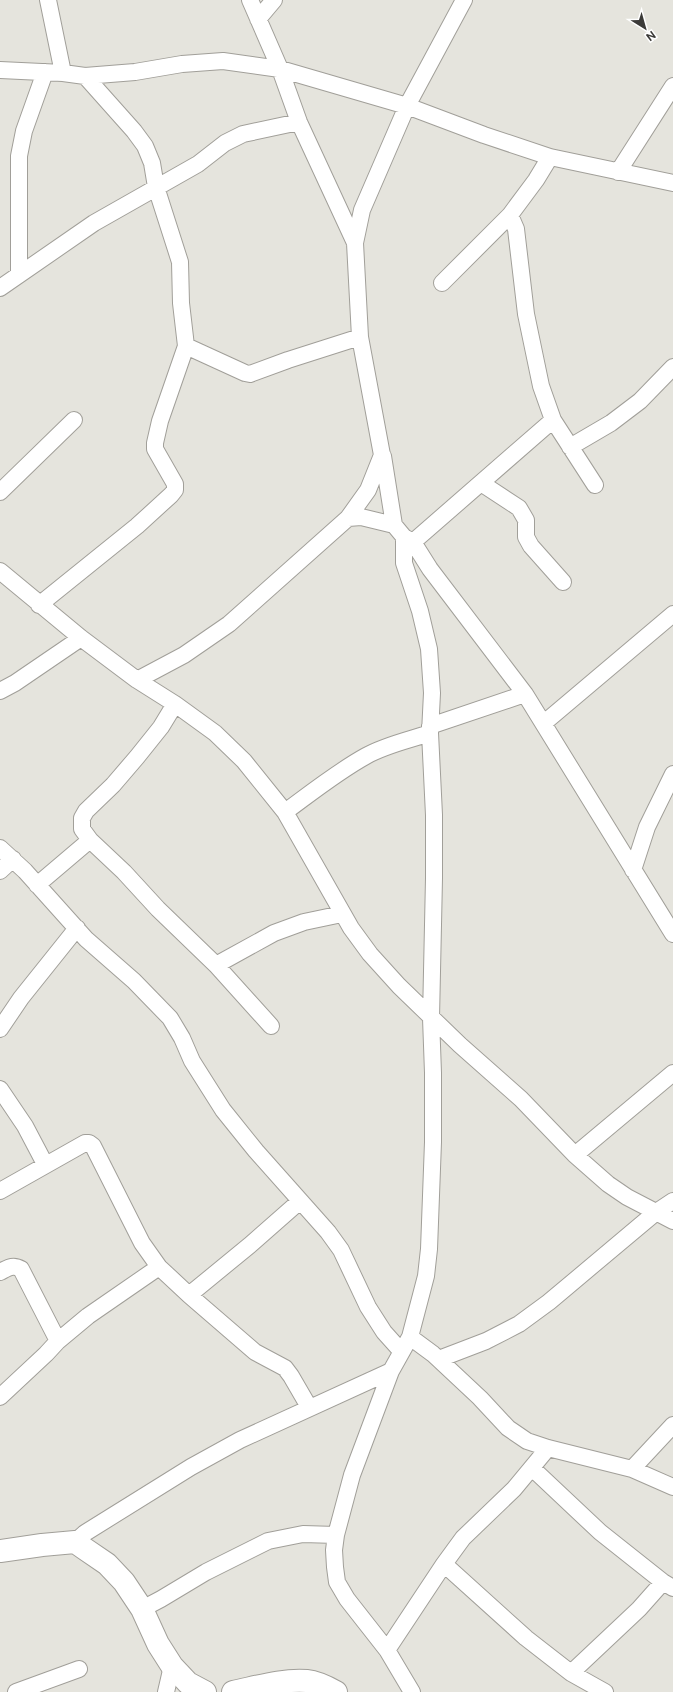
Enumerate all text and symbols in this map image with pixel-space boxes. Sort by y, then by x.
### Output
north arrow [625,8,665,48]
text: N [644,29,658,43]

